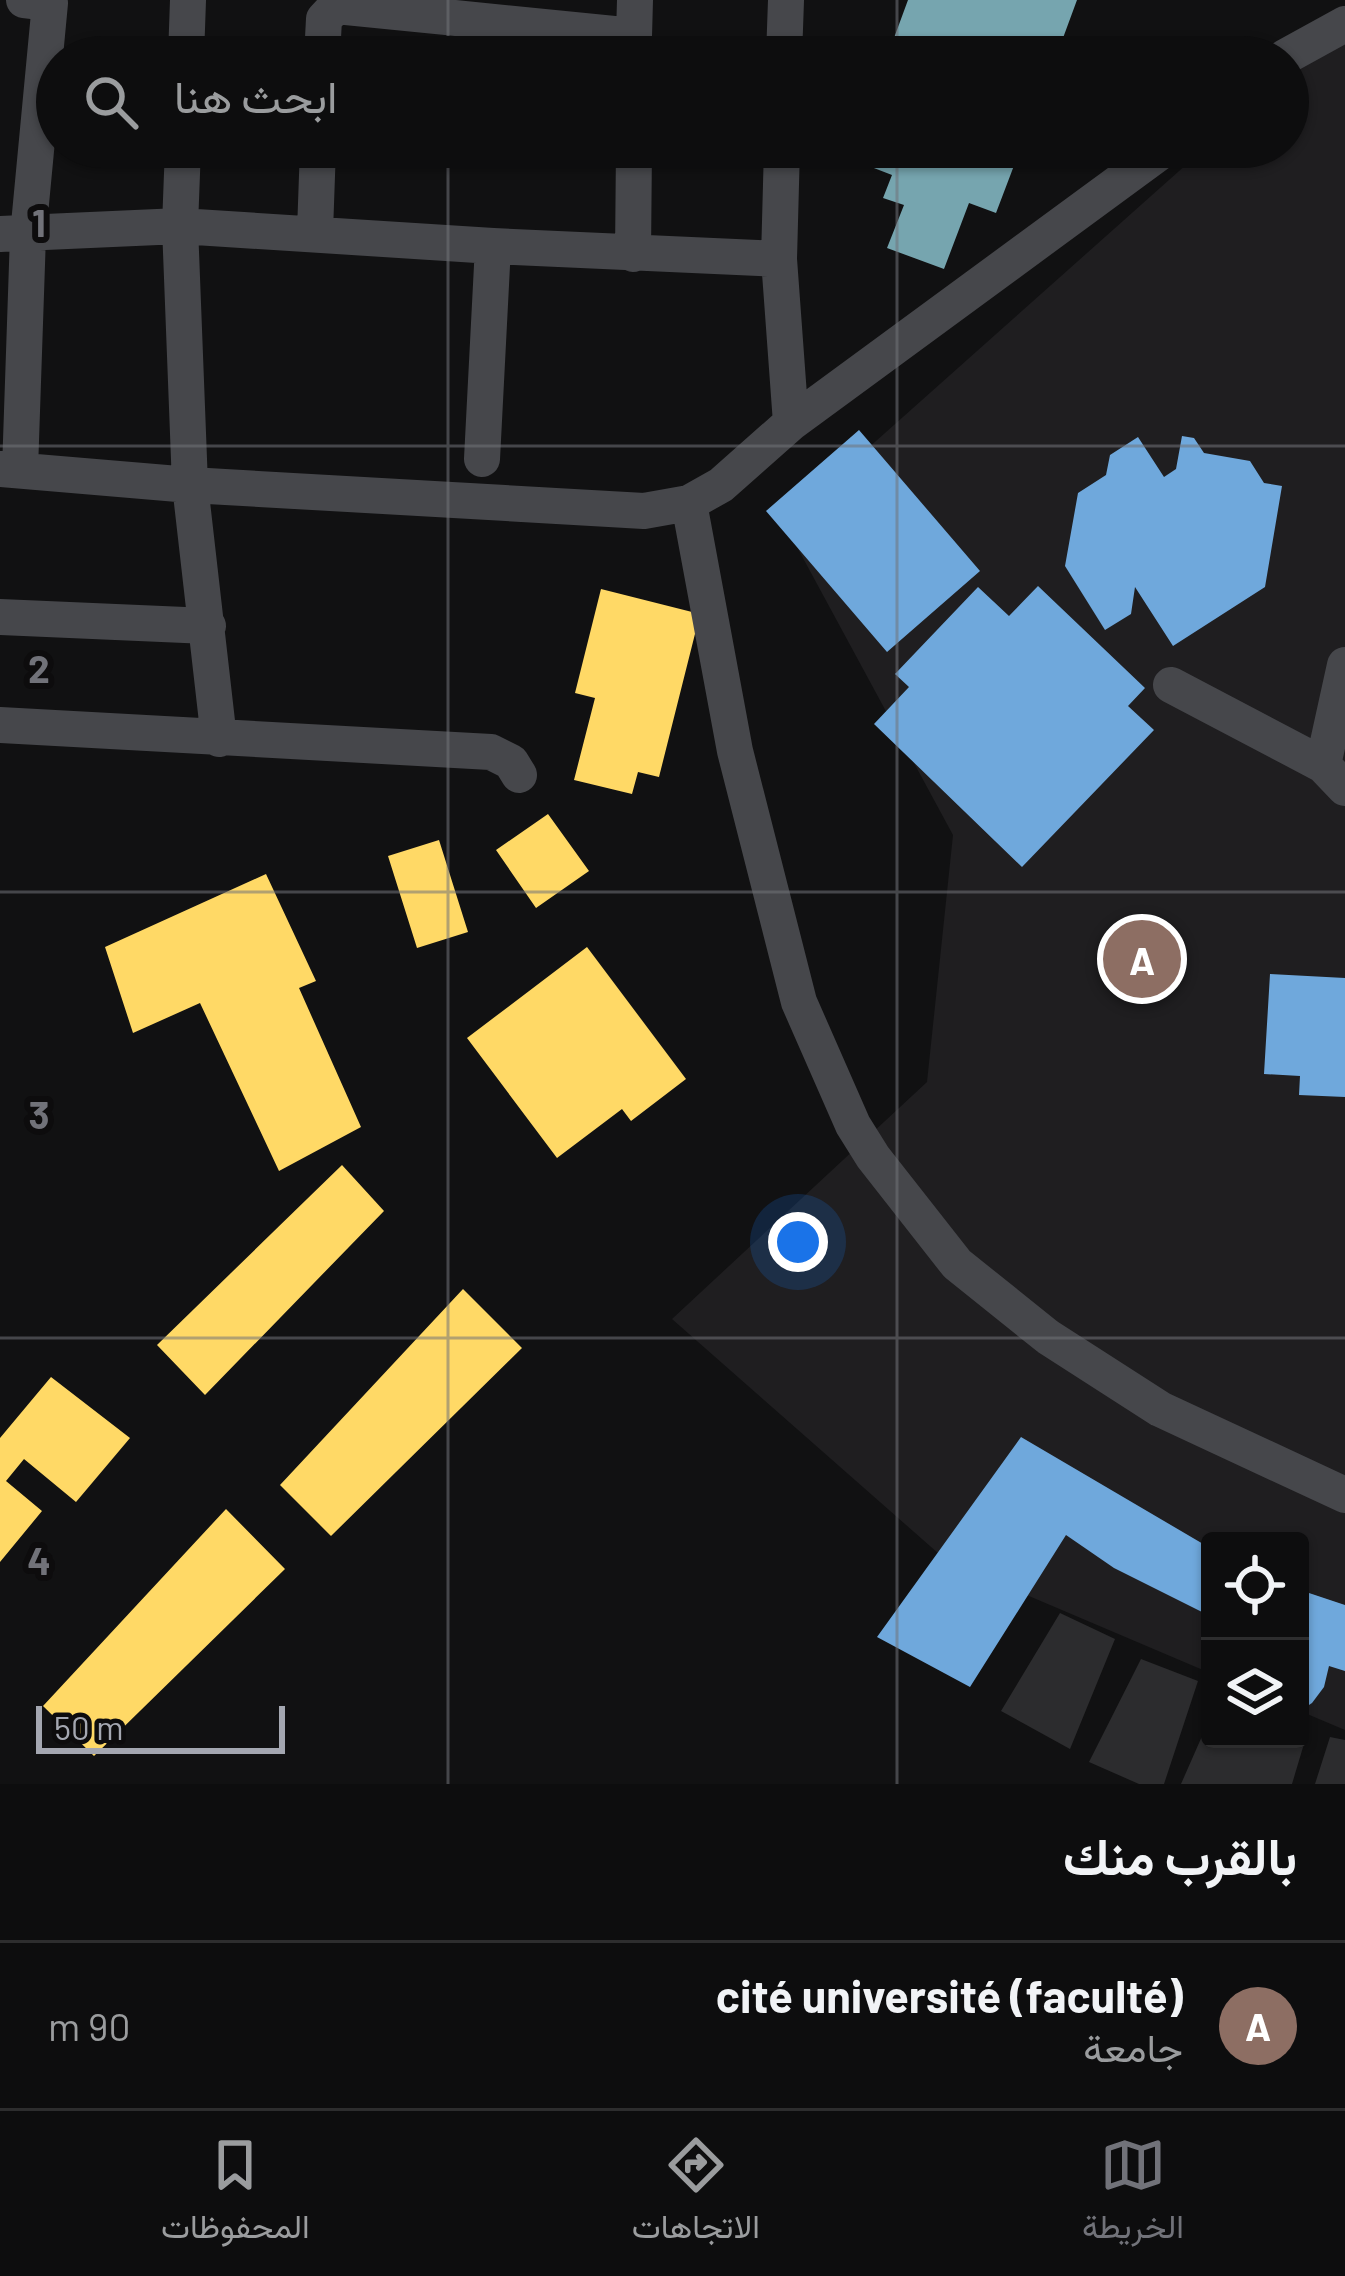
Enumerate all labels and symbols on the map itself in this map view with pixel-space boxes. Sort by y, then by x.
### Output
text: 1 [32,198,46,245]
text: 2 [28,644,50,691]
pin: A [1103,914,1181,1004]
text: 3 [28,1090,50,1137]
your location [768,1212,828,1272]
text: 4 [27,1536,51,1583]
scale bar [36,1700,285,1753]

